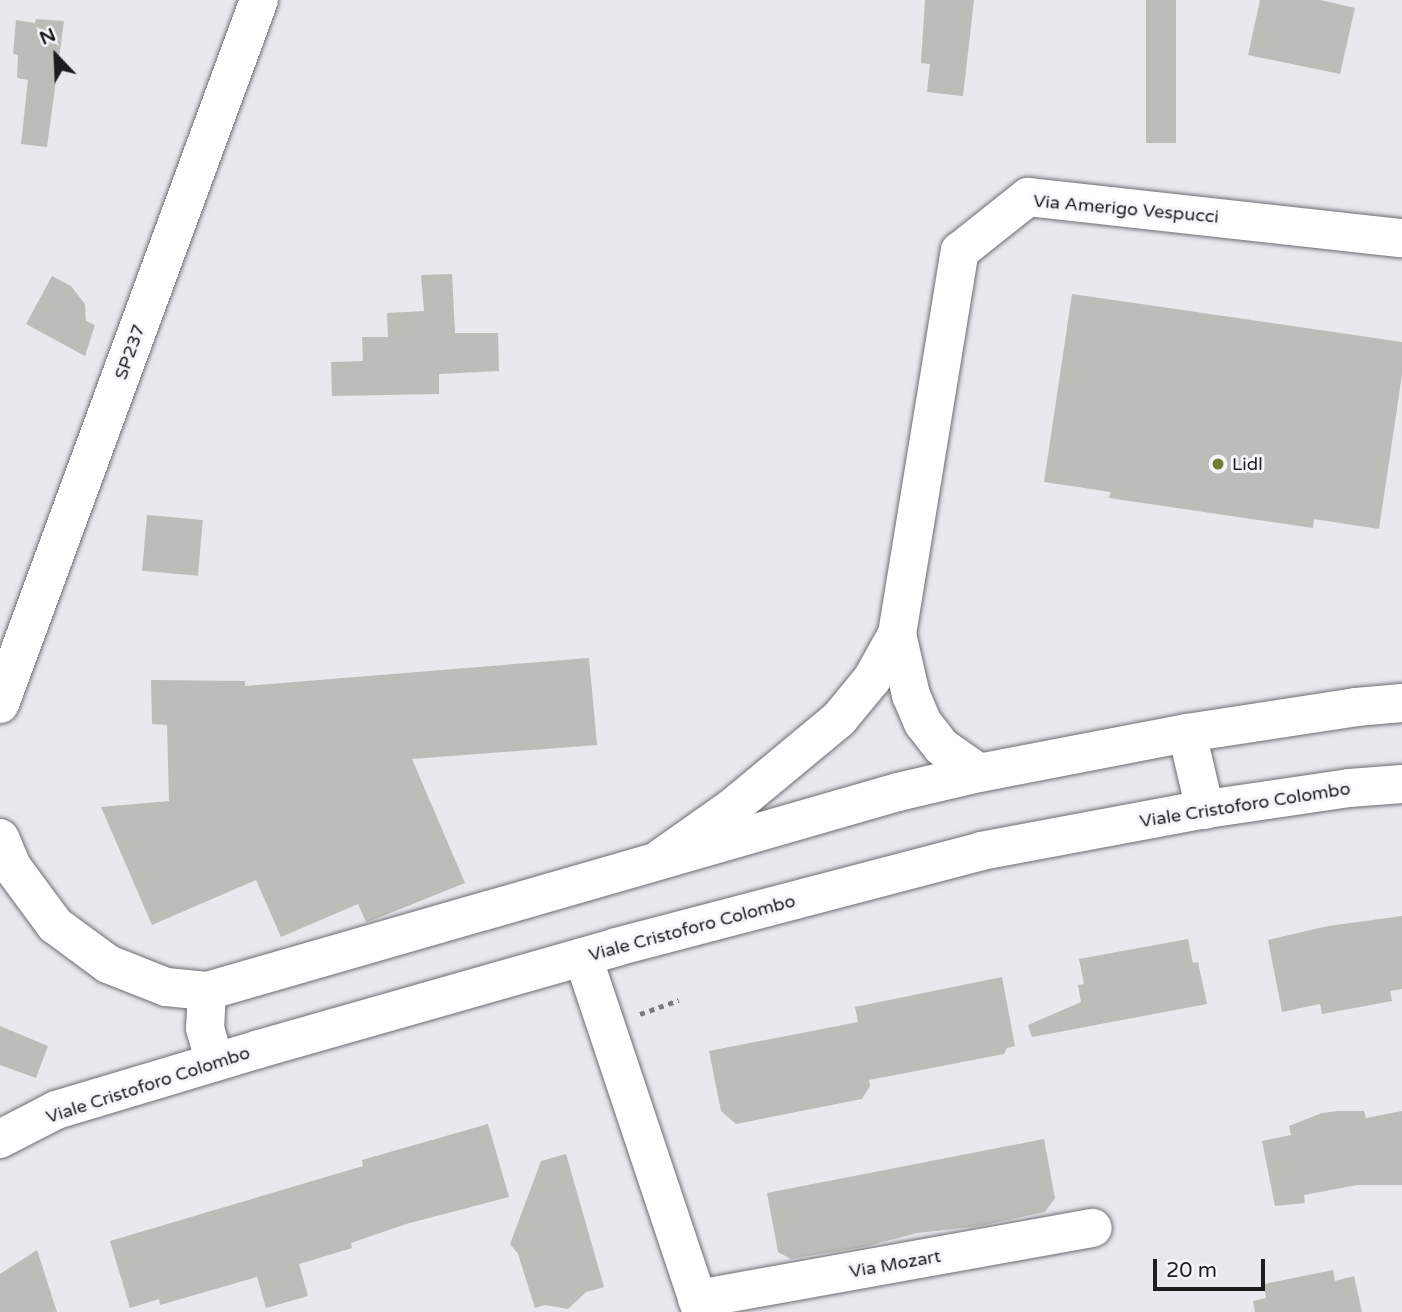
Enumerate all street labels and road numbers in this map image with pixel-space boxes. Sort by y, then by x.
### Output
street label: Via Amerigo Vespucci [1032,190,1220,228]
street label: SP237 [110,321,150,383]
street label: Viale Cristoforo Colombo [1138,778,1352,832]
street label: Viale Cristoforo Colombo [586,890,798,966]
street label: Viale Cristoforo Colombo [43,1042,253,1128]
street label: Via Mozart [848,1245,942,1283]

